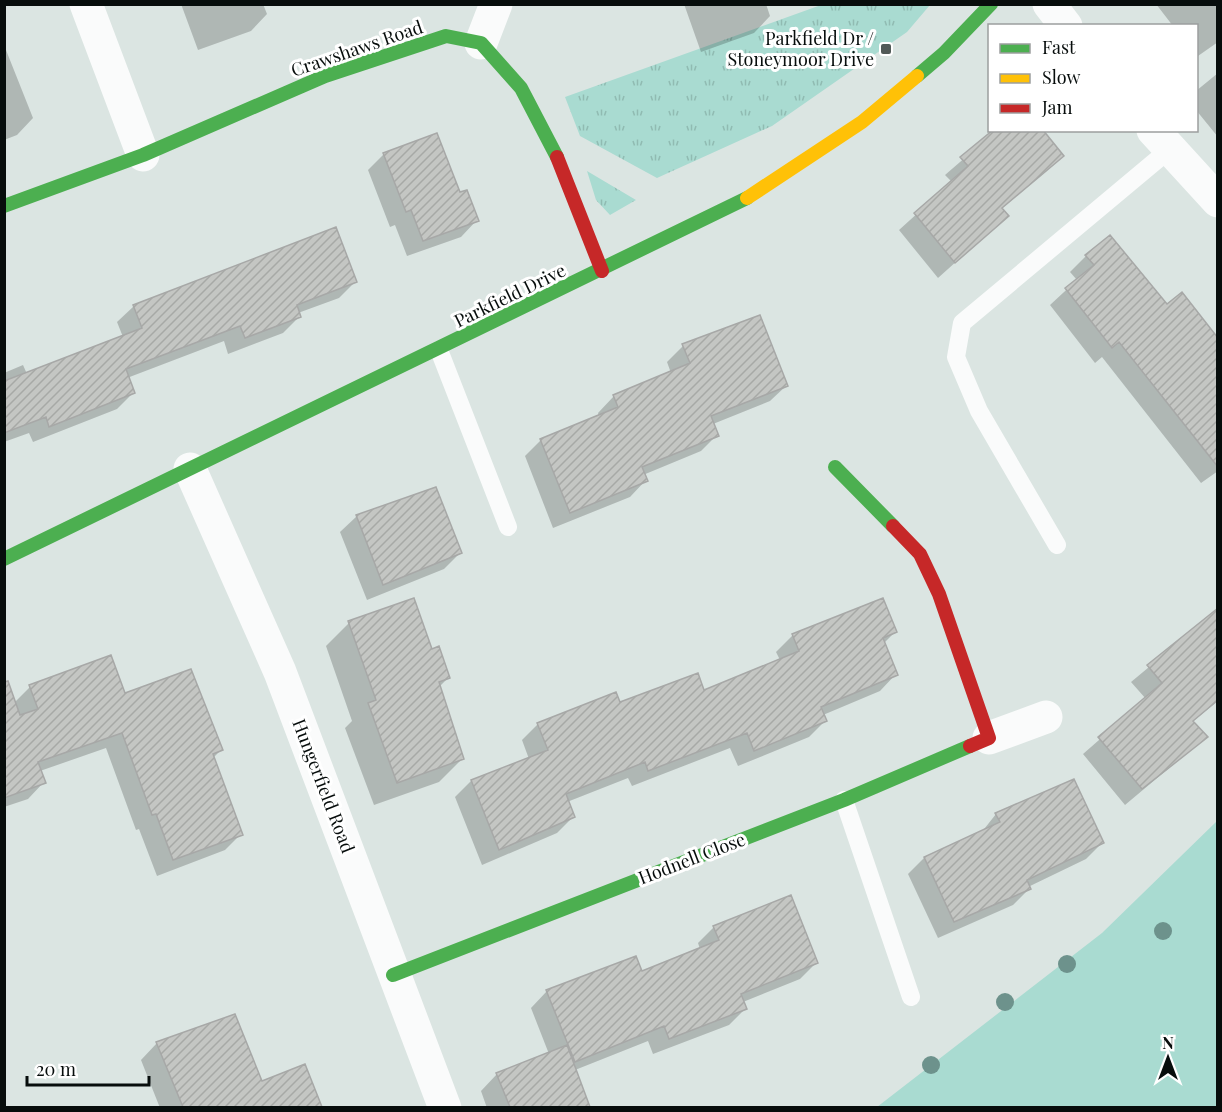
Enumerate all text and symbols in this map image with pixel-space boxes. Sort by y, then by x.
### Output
street label: Crawshaws Road [288,14,426,82]
legend [988,24,1198,132]
place label: Parkfield Dr / Stoneymoor Drive [727,26,874,71]
text: Fast [1042,35,1076,59]
marker: Parkfield Dr / Stoneymoor Drive [879,42,893,56]
text: Slow [1042,65,1080,89]
text: Jam [1041,95,1072,119]
street label: Parkfield Drive [450,258,569,332]
street label: Hungerfield Road [287,715,361,857]
street label: Hodnell Close [635,827,749,889]
north arrow [1138,1028,1198,1088]
text: N [1162,1032,1174,1053]
scale bar [27,1049,148,1087]
text: 20 m [36,1057,76,1081]

